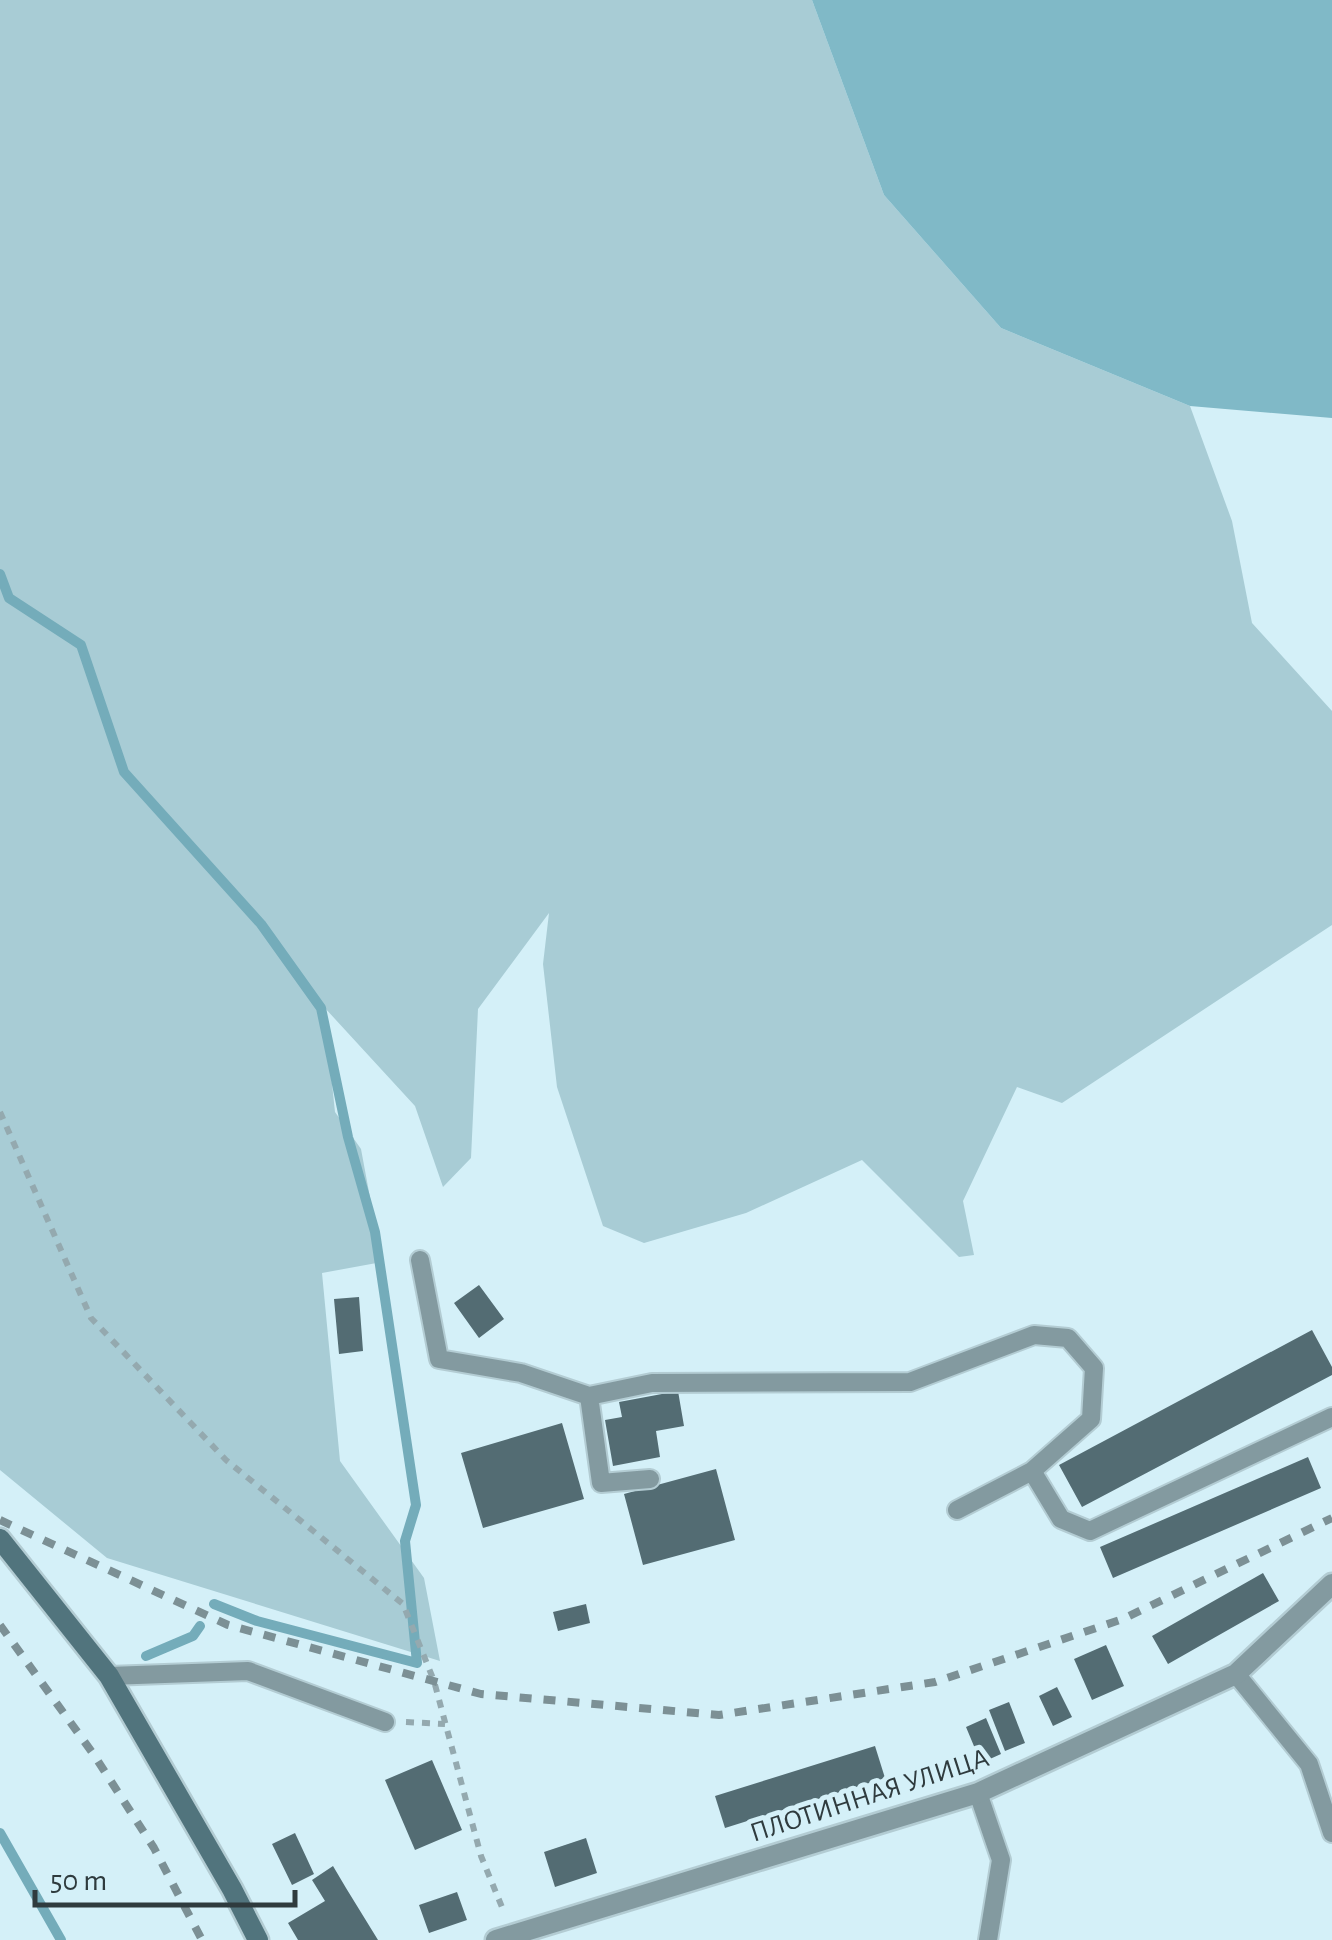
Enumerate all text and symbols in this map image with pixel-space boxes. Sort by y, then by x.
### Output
street label: ПЛОТИННАЯ УЛИЦА [747,1744,992,1848]
scale bar [35,1845,295,1907]
text: 50 m [50,1866,107,1896]

